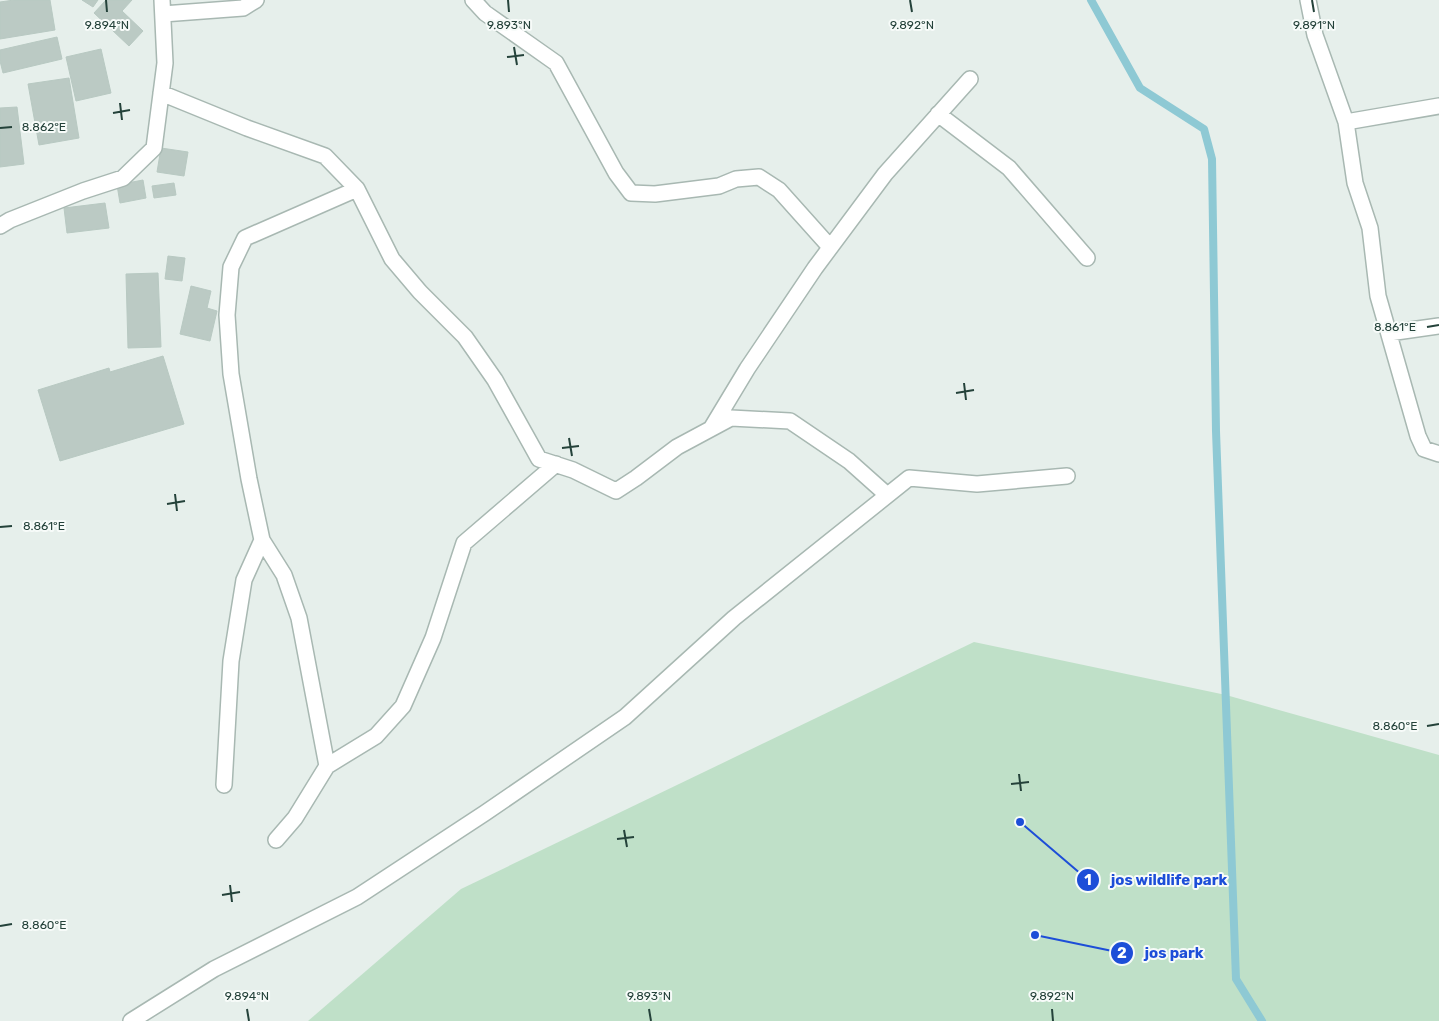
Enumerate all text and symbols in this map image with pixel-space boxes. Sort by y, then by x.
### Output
text: 9.894°N [85,18,129,32]
text: 9.893°N [487,18,531,32]
text: 9.892°N [890,18,934,32]
text: 9.891°N [1293,18,1335,32]
text: 8.862°E [22,120,66,134]
text: 8.861°E [1374,320,1416,334]
text: 8.861°E [23,519,65,533]
text: 8.860°E [1373,719,1417,733]
callout: jos wildlife park [1075,865,1237,895]
text: 1 [1084,871,1092,889]
text: jos wildlife park [1110,871,1228,889]
text: 8.860°E [22,918,66,932]
callout: jos park [1109,938,1213,968]
text: 2 [1117,944,1127,962]
text: jos park [1143,944,1204,962]
text: 9.894°N [225,989,269,1003]
text: 9.893°N [627,989,671,1003]
text: 9.892°N [1030,989,1074,1003]

